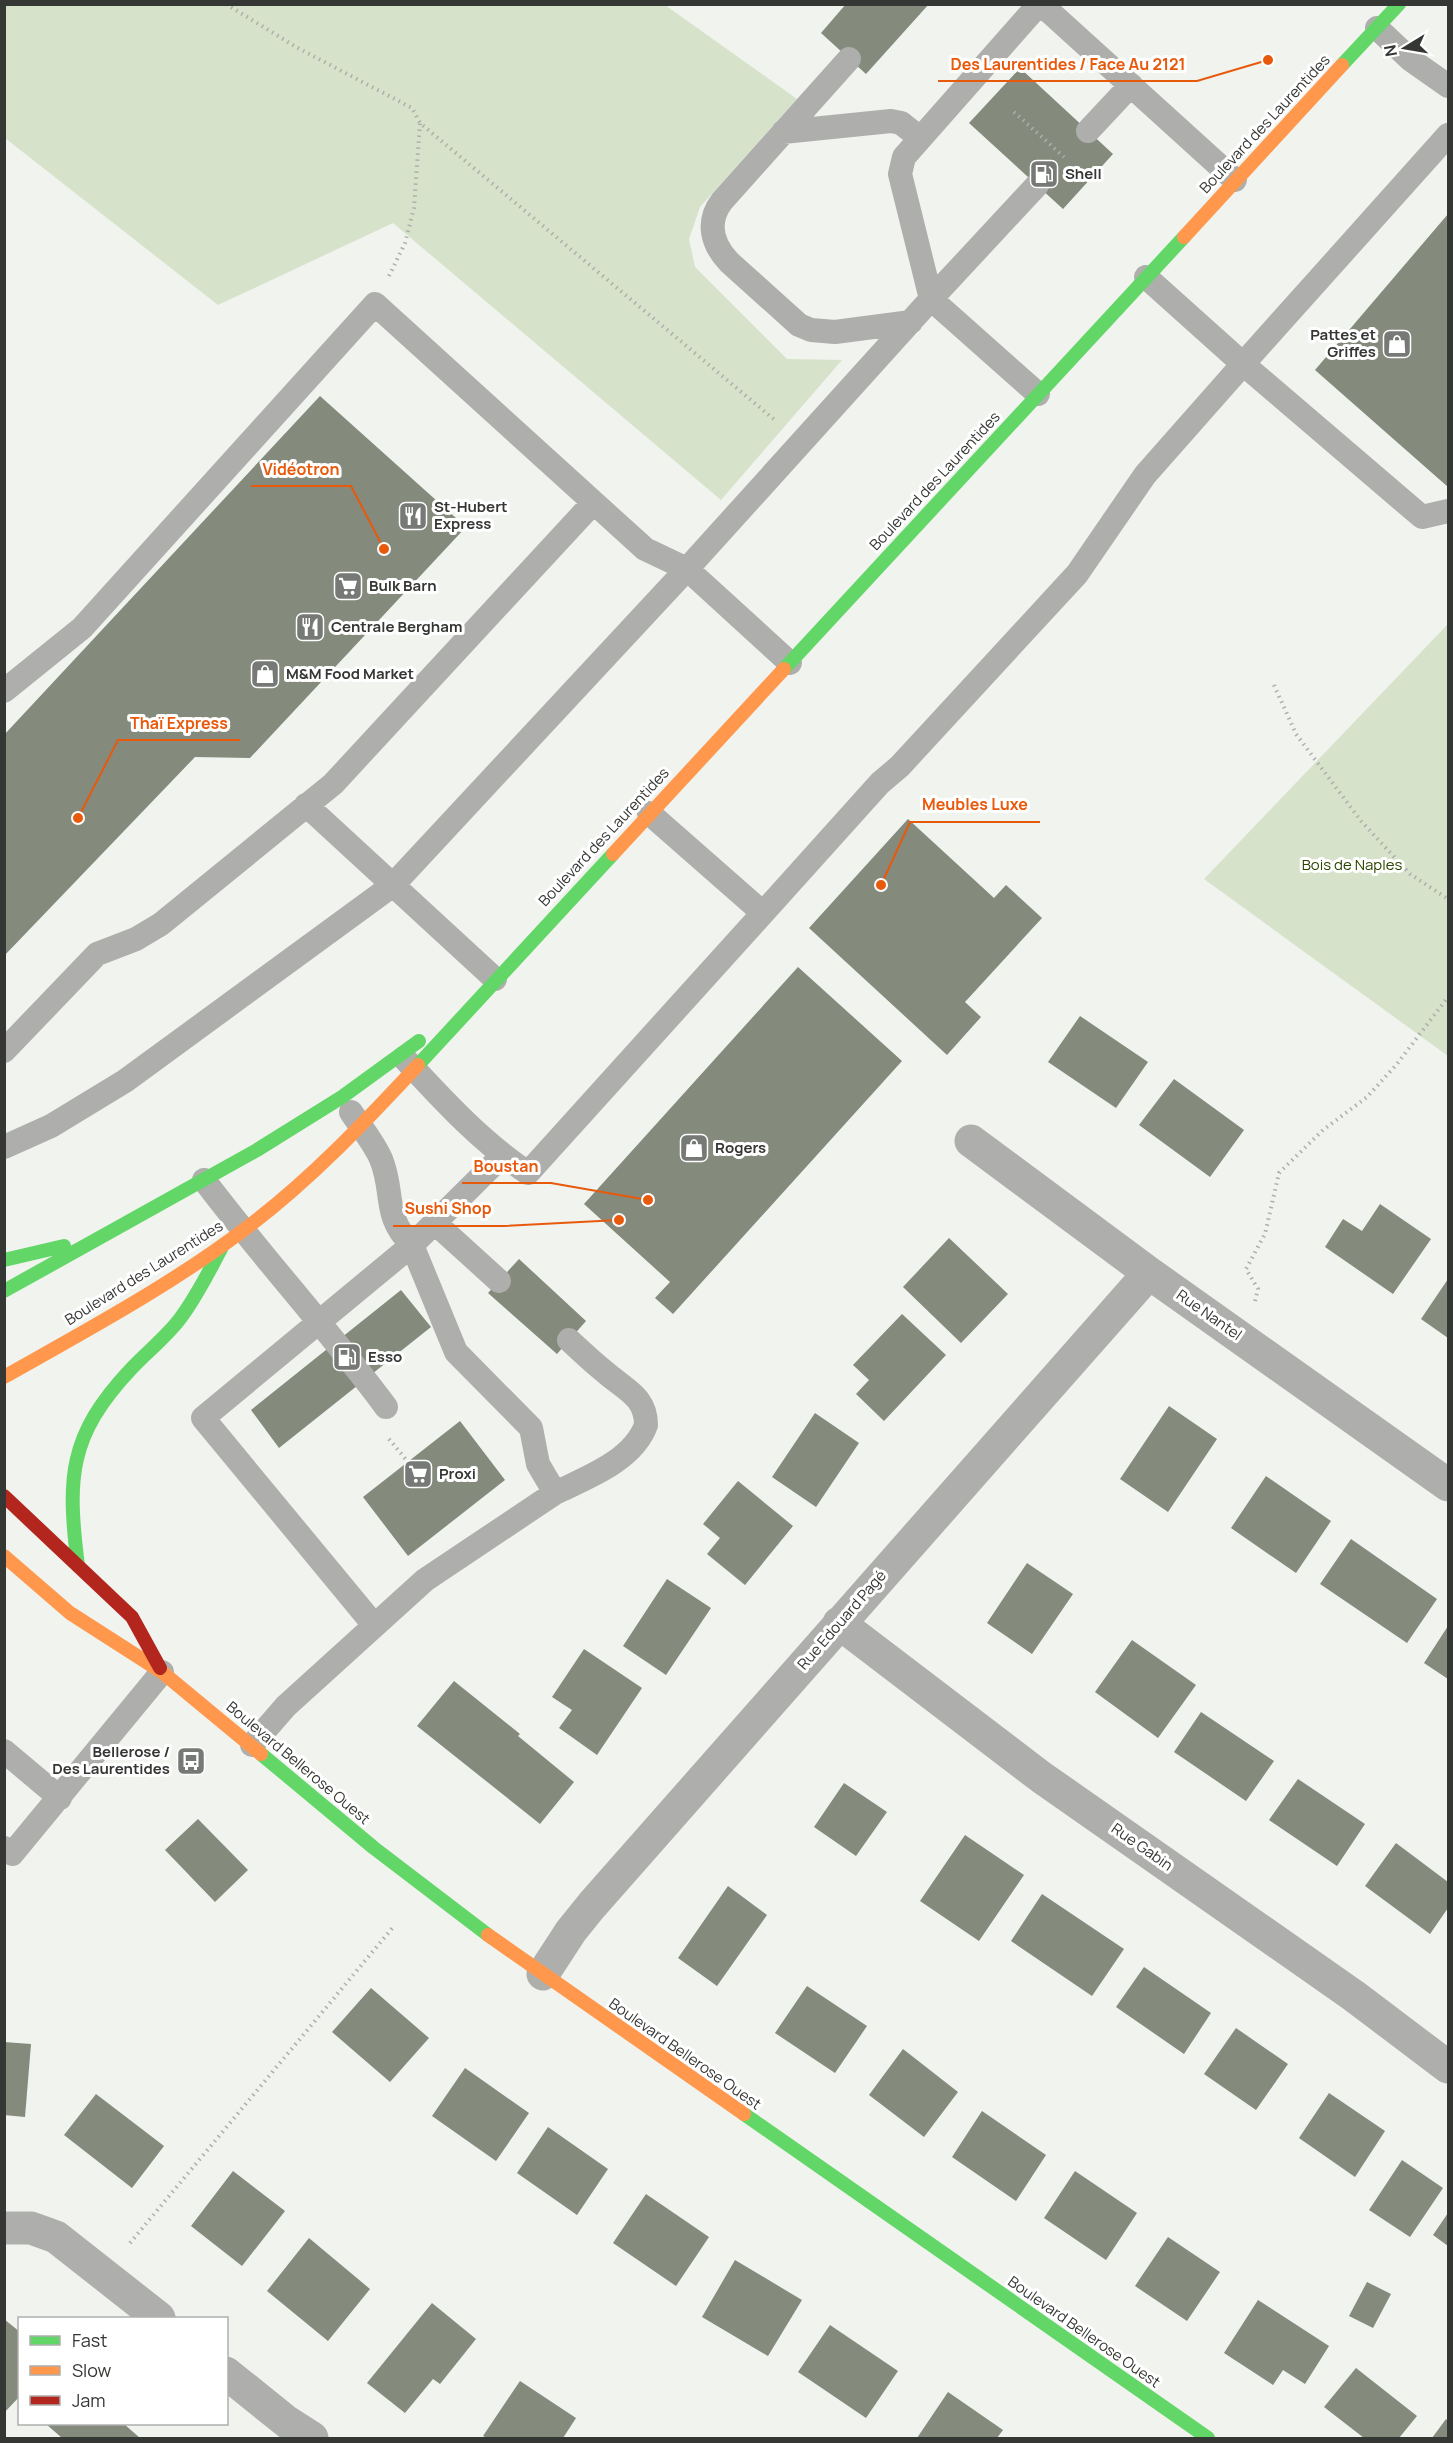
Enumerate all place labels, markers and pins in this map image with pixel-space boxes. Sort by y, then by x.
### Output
callout: Des Laurentides / Face Au 2121 [938,47,1197,81]
fuel station icon: Shell [1028,158,1060,190]
place label: Shell [1065,163,1102,184]
place label: Pattes et Griffes [1310,324,1376,362]
shop icon: Pattes et Griffes [1381,328,1413,360]
callout: Vidéotron [251,452,351,486]
place label: St-Hubert Express [434,496,508,534]
restaurant icon: St-Hubert Express [397,500,429,532]
supermarket icon: Bulk Barn [332,570,364,602]
place label: Bulk Barn [369,575,437,596]
restaurant icon: Centrale Bergham [294,611,326,643]
place label: Centrale Bergham [331,616,462,637]
shop icon: M&M Food Market [249,658,281,690]
place label: M&M Food Market [286,663,414,684]
callout: Thaï Express [118,706,240,740]
callout: Meubles Luxe [910,788,1040,822]
shop icon: Rogers [678,1132,710,1164]
place label: Rogers [715,1137,766,1158]
callout: Boustan [462,1149,551,1183]
callout: Sushi Shop [393,1192,504,1226]
fuel station icon: Esso [331,1341,363,1373]
place label: Esso [368,1346,402,1367]
supermarket icon: Proxi [402,1458,434,1490]
place label: Proxi [439,1463,476,1484]
place label: Bellerose / Des Laurentides [52,1741,170,1779]
bus stop icon: Bellerose / Des Laurentides [175,1745,207,1777]

